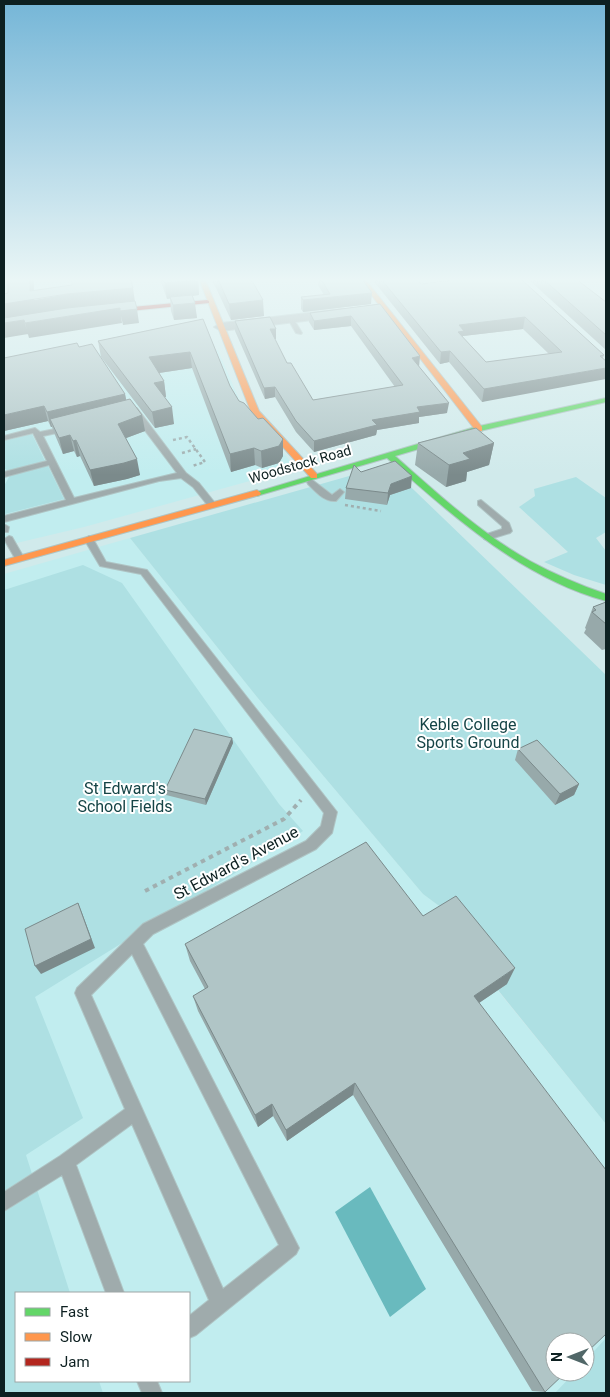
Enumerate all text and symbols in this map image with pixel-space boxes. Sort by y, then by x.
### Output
street label: Woodstock Road [247,442,353,486]
park label: Keble College Sports Ground [417,715,519,752]
park label: St Edward's School Fields [77,779,173,816]
street label: St Edward's Avenue [170,822,302,904]
legend [15,1292,190,1382]
text: Fast [60,1303,89,1321]
text: Slow [60,1328,92,1346]
north arrow [545,1332,595,1382]
text: N [549,1352,565,1362]
text: Jam [60,1353,90,1371]

